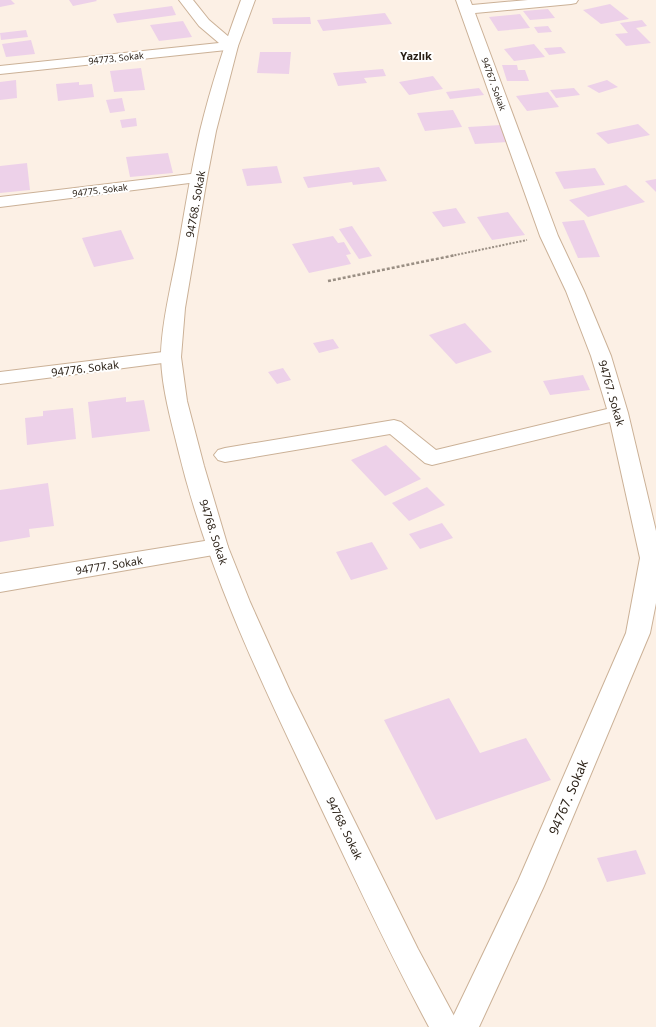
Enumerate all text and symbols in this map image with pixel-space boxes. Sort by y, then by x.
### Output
district label: Yazlık [400,48,432,63]
street label: 94773. Sokak [88,49,144,67]
street label: 94767. Sokak [478,56,510,112]
street label: 94768. Sokak [182,169,208,239]
street label: 94775. Sokak [72,180,129,200]
street label: 94776. Sokak [50,356,120,380]
street label: 94767. Sokak [595,358,629,428]
street label: 94768. Sokak [196,497,232,567]
street label: 94777. Sokak [74,552,144,578]
street label: 94767. Sokak [544,757,592,837]
street label: 94768. Sokak [323,794,367,862]

